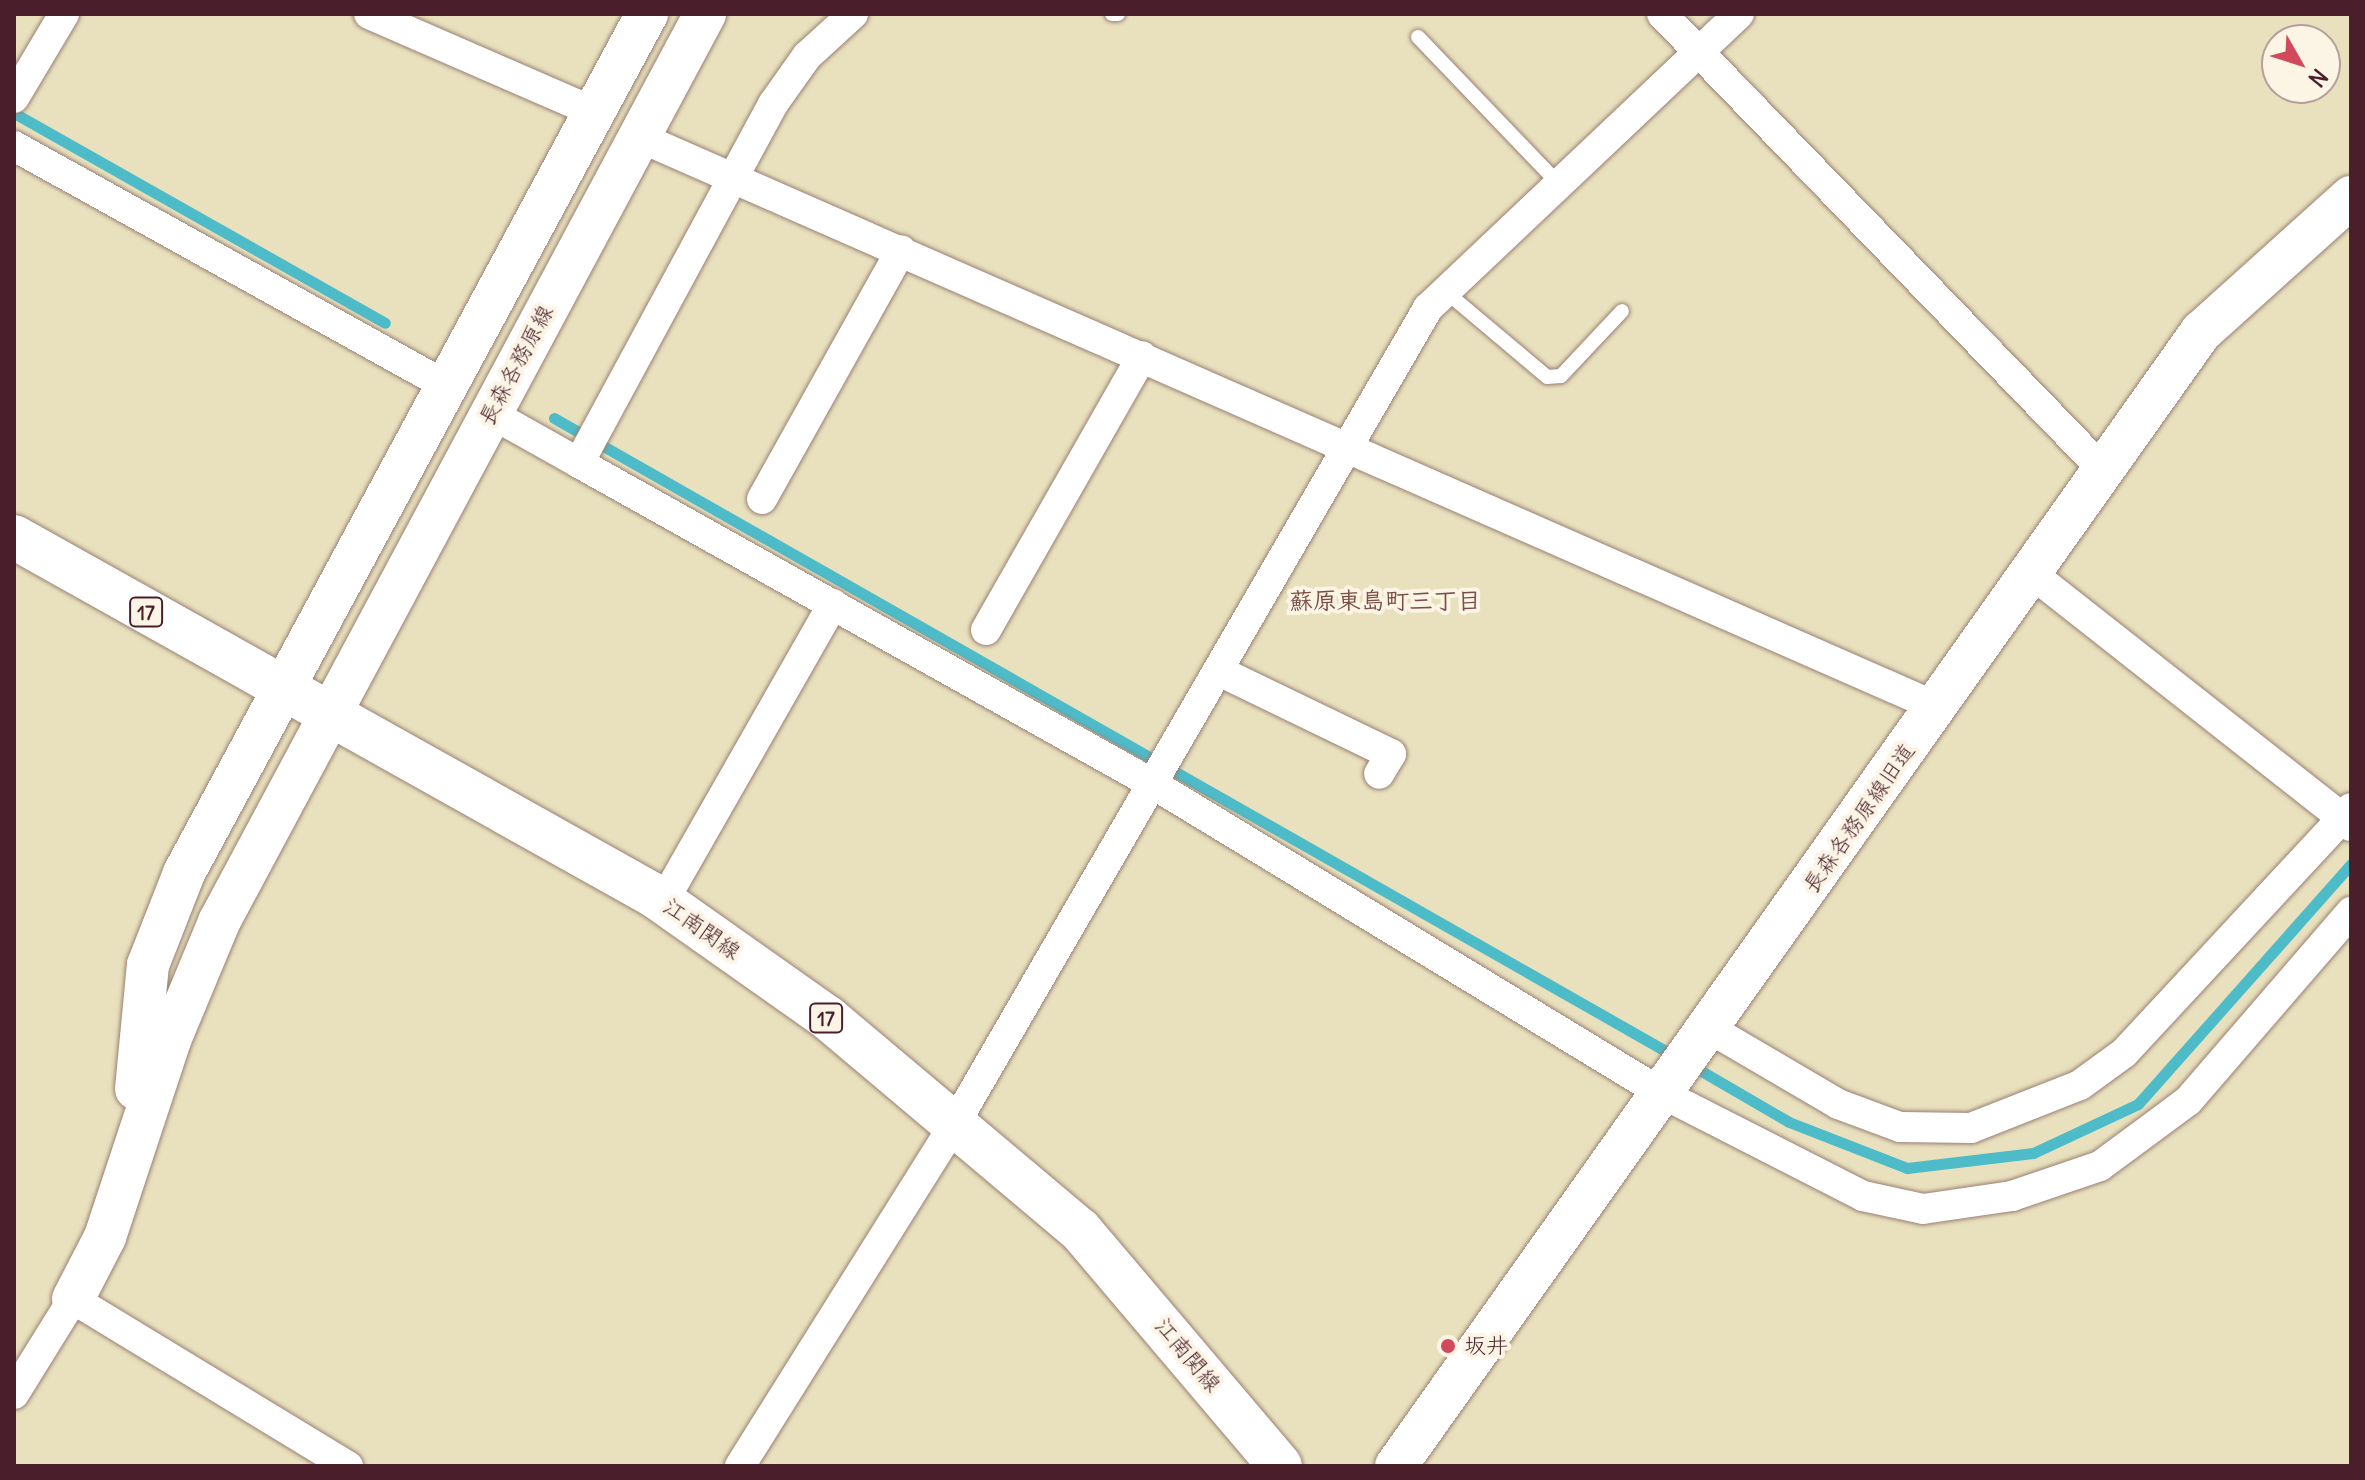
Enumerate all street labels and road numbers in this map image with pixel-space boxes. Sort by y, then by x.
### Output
street label: 長森各務原線 [473,301,559,429]
road number: 17 [128,596,164,628]
street label: 長森各務原線旧道 [1798,738,1920,898]
street label: 江南関線 [658,893,746,965]
road number: 17 [808,1002,844,1034]
street label: 江南関線 [1150,1313,1226,1397]

